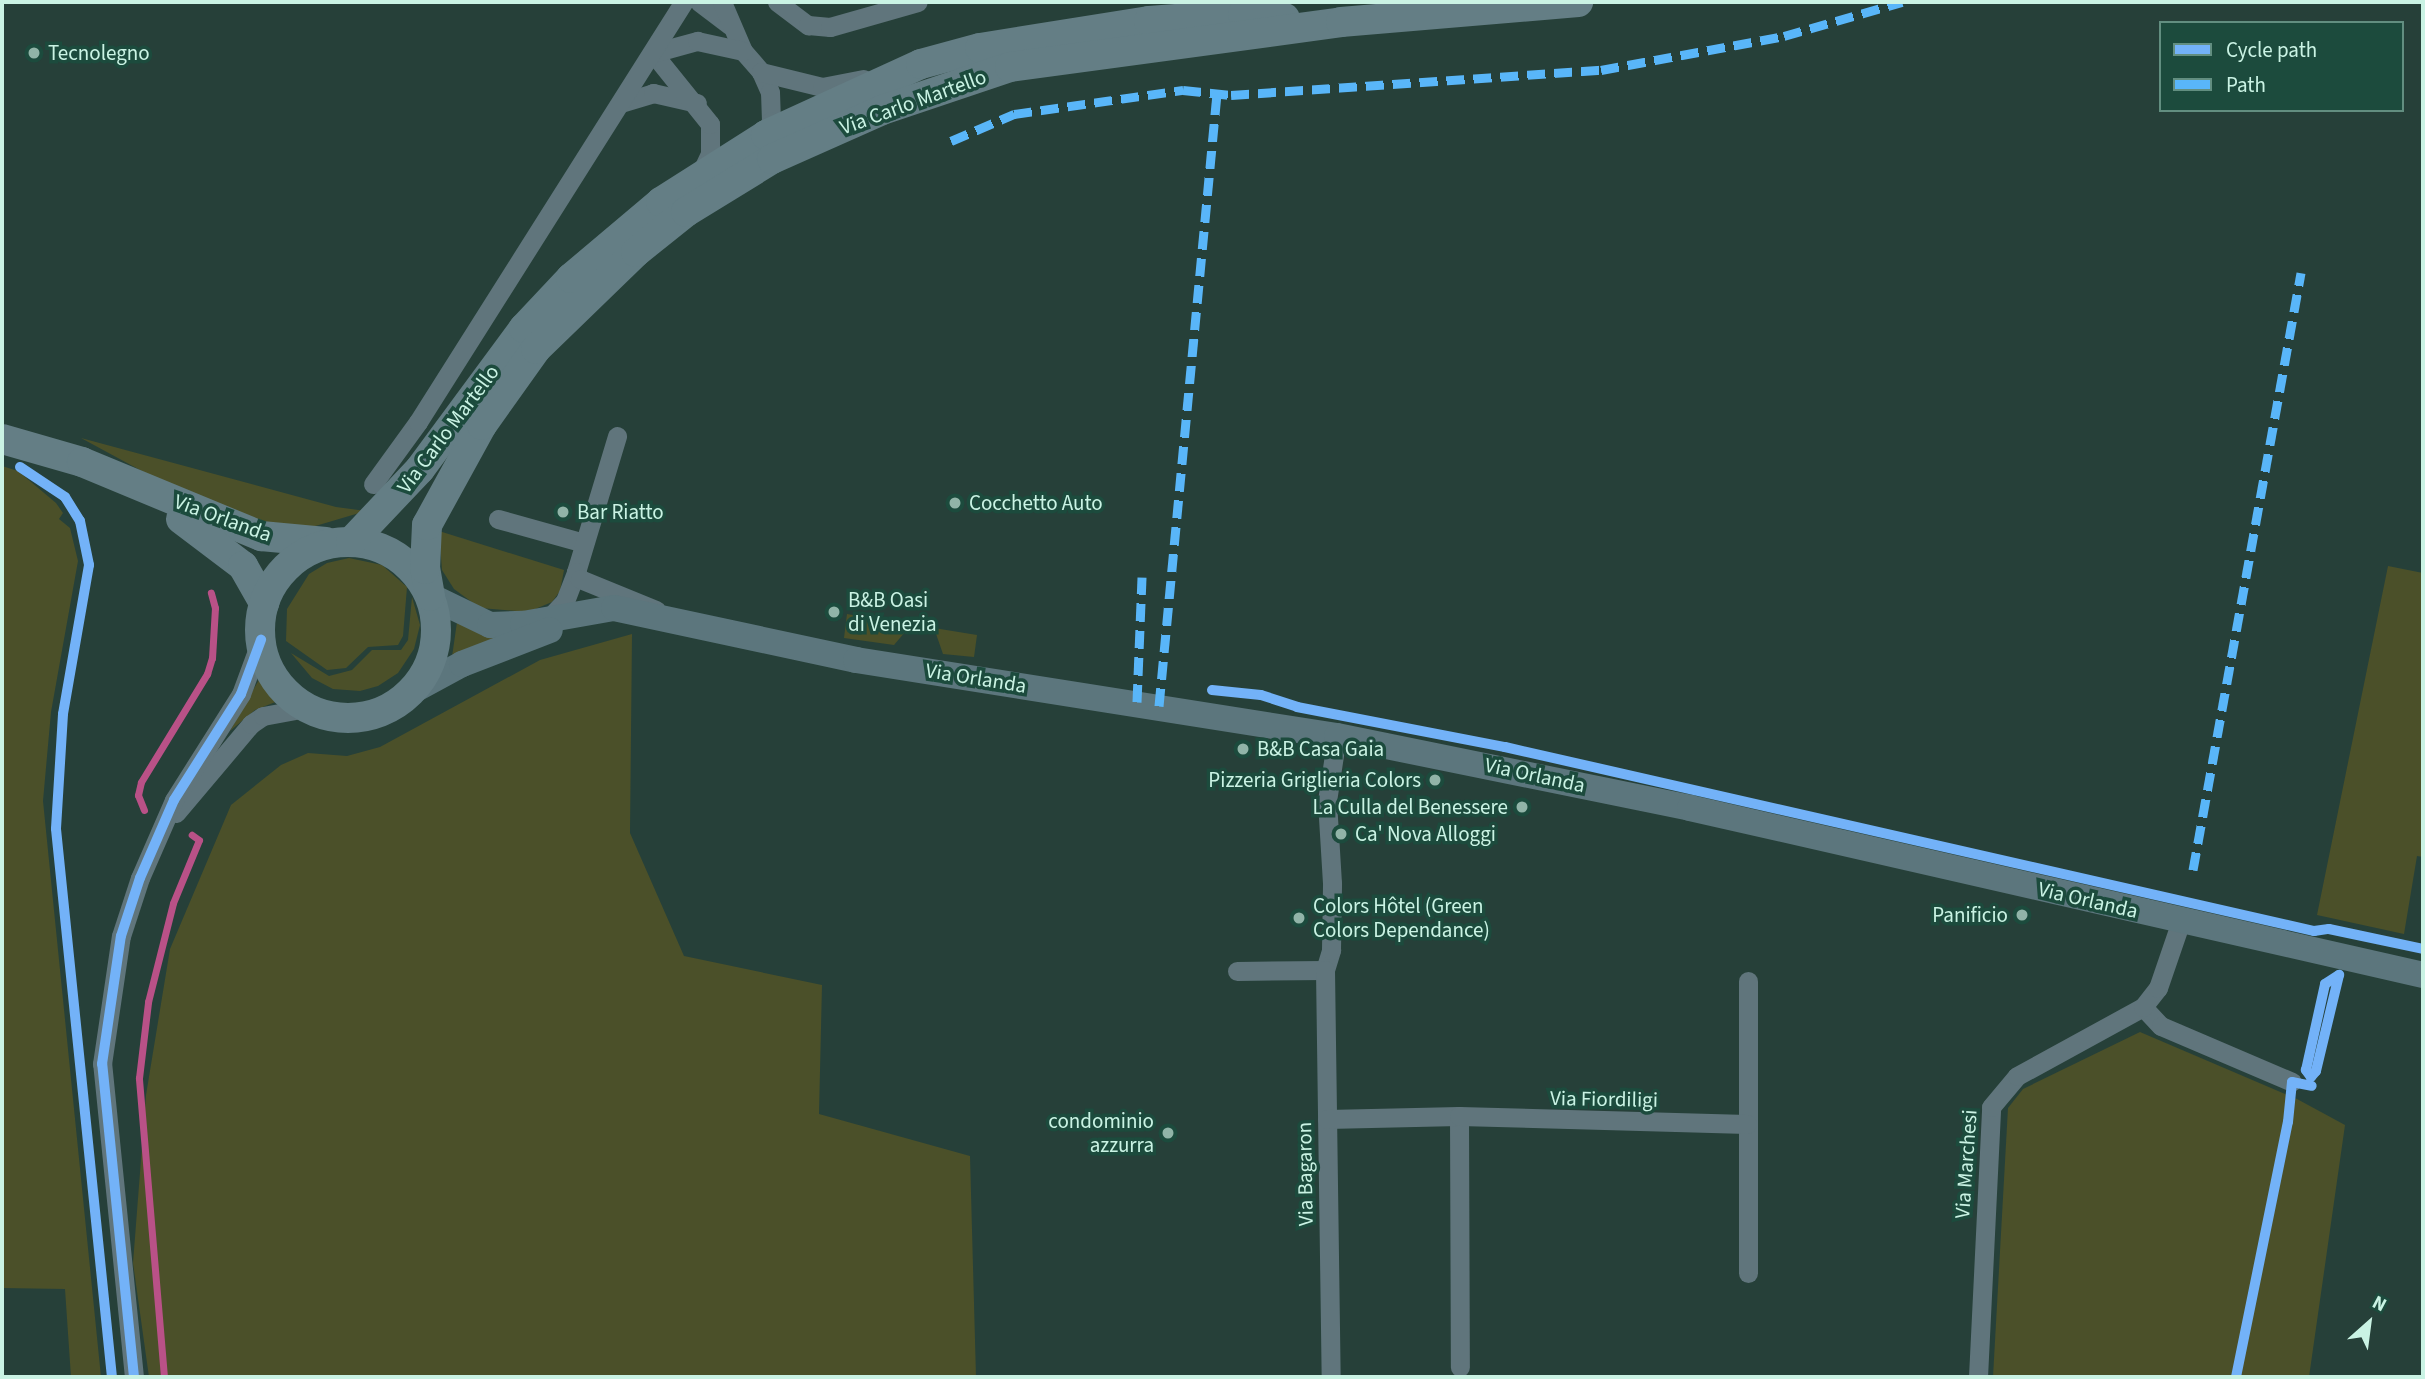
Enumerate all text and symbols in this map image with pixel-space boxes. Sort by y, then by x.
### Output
legend [2159,21,2404,112]
text: Cycle path [2226,35,2317,65]
place label: Tecnolegno [48,40,150,66]
marker: Tecnolegno [26,45,42,61]
street label: Via Carlo Martello [836,64,990,140]
text: Path [2226,70,2266,100]
street label: Via Carlo Martello [392,360,504,498]
street label: Via Orlanda [171,489,275,547]
place label: Cocchetto Auto [969,490,1103,516]
marker: Cocchetto Auto [947,495,963,511]
place label: Bar Riatto [577,499,664,525]
marker: Bar Riatto [555,504,571,520]
place label: B&B Oasi di Venezia [848,587,937,637]
marker: B&B Oasi di Venezia [826,604,842,620]
street label: Via Orlanda [924,658,1028,698]
place label: B&B Casa Gaia [1257,736,1384,762]
marker: B&B Casa Gaia [1235,741,1251,757]
street label: Via Orlanda [1483,752,1587,798]
place label: Pizzeria Griglieria Colors [1208,767,1421,793]
marker: Pizzeria Griglieria Colors [1427,772,1443,788]
place label: La Culla del Benessere [1313,794,1508,820]
marker: La Culla del Benessere [1514,799,1530,815]
place label: Ca' Nova Alloggi [1355,821,1496,847]
marker: Ca' Nova Alloggi [1333,826,1349,842]
street label: Via Orlanda [2036,876,2140,924]
place label: Colors Hôtel (Green Colors Dependance) [1313,893,1490,943]
place label: Panificio [1932,902,2008,928]
marker: Panificio [2014,907,2030,923]
marker: Colors Hôtel (Green Colors Dependance) [1291,910,1307,926]
street label: Via Fiordiligi [1550,1085,1658,1113]
place label: condominio azzurra [1048,1108,1154,1158]
street label: Via Marchesi [1950,1109,1982,1219]
street label: Via Bagaron [1291,1122,1319,1226]
marker: condominio azzurra [1160,1125,1176,1141]
north arrow [2334,1288,2404,1358]
text: N [2367,1289,2391,1319]

